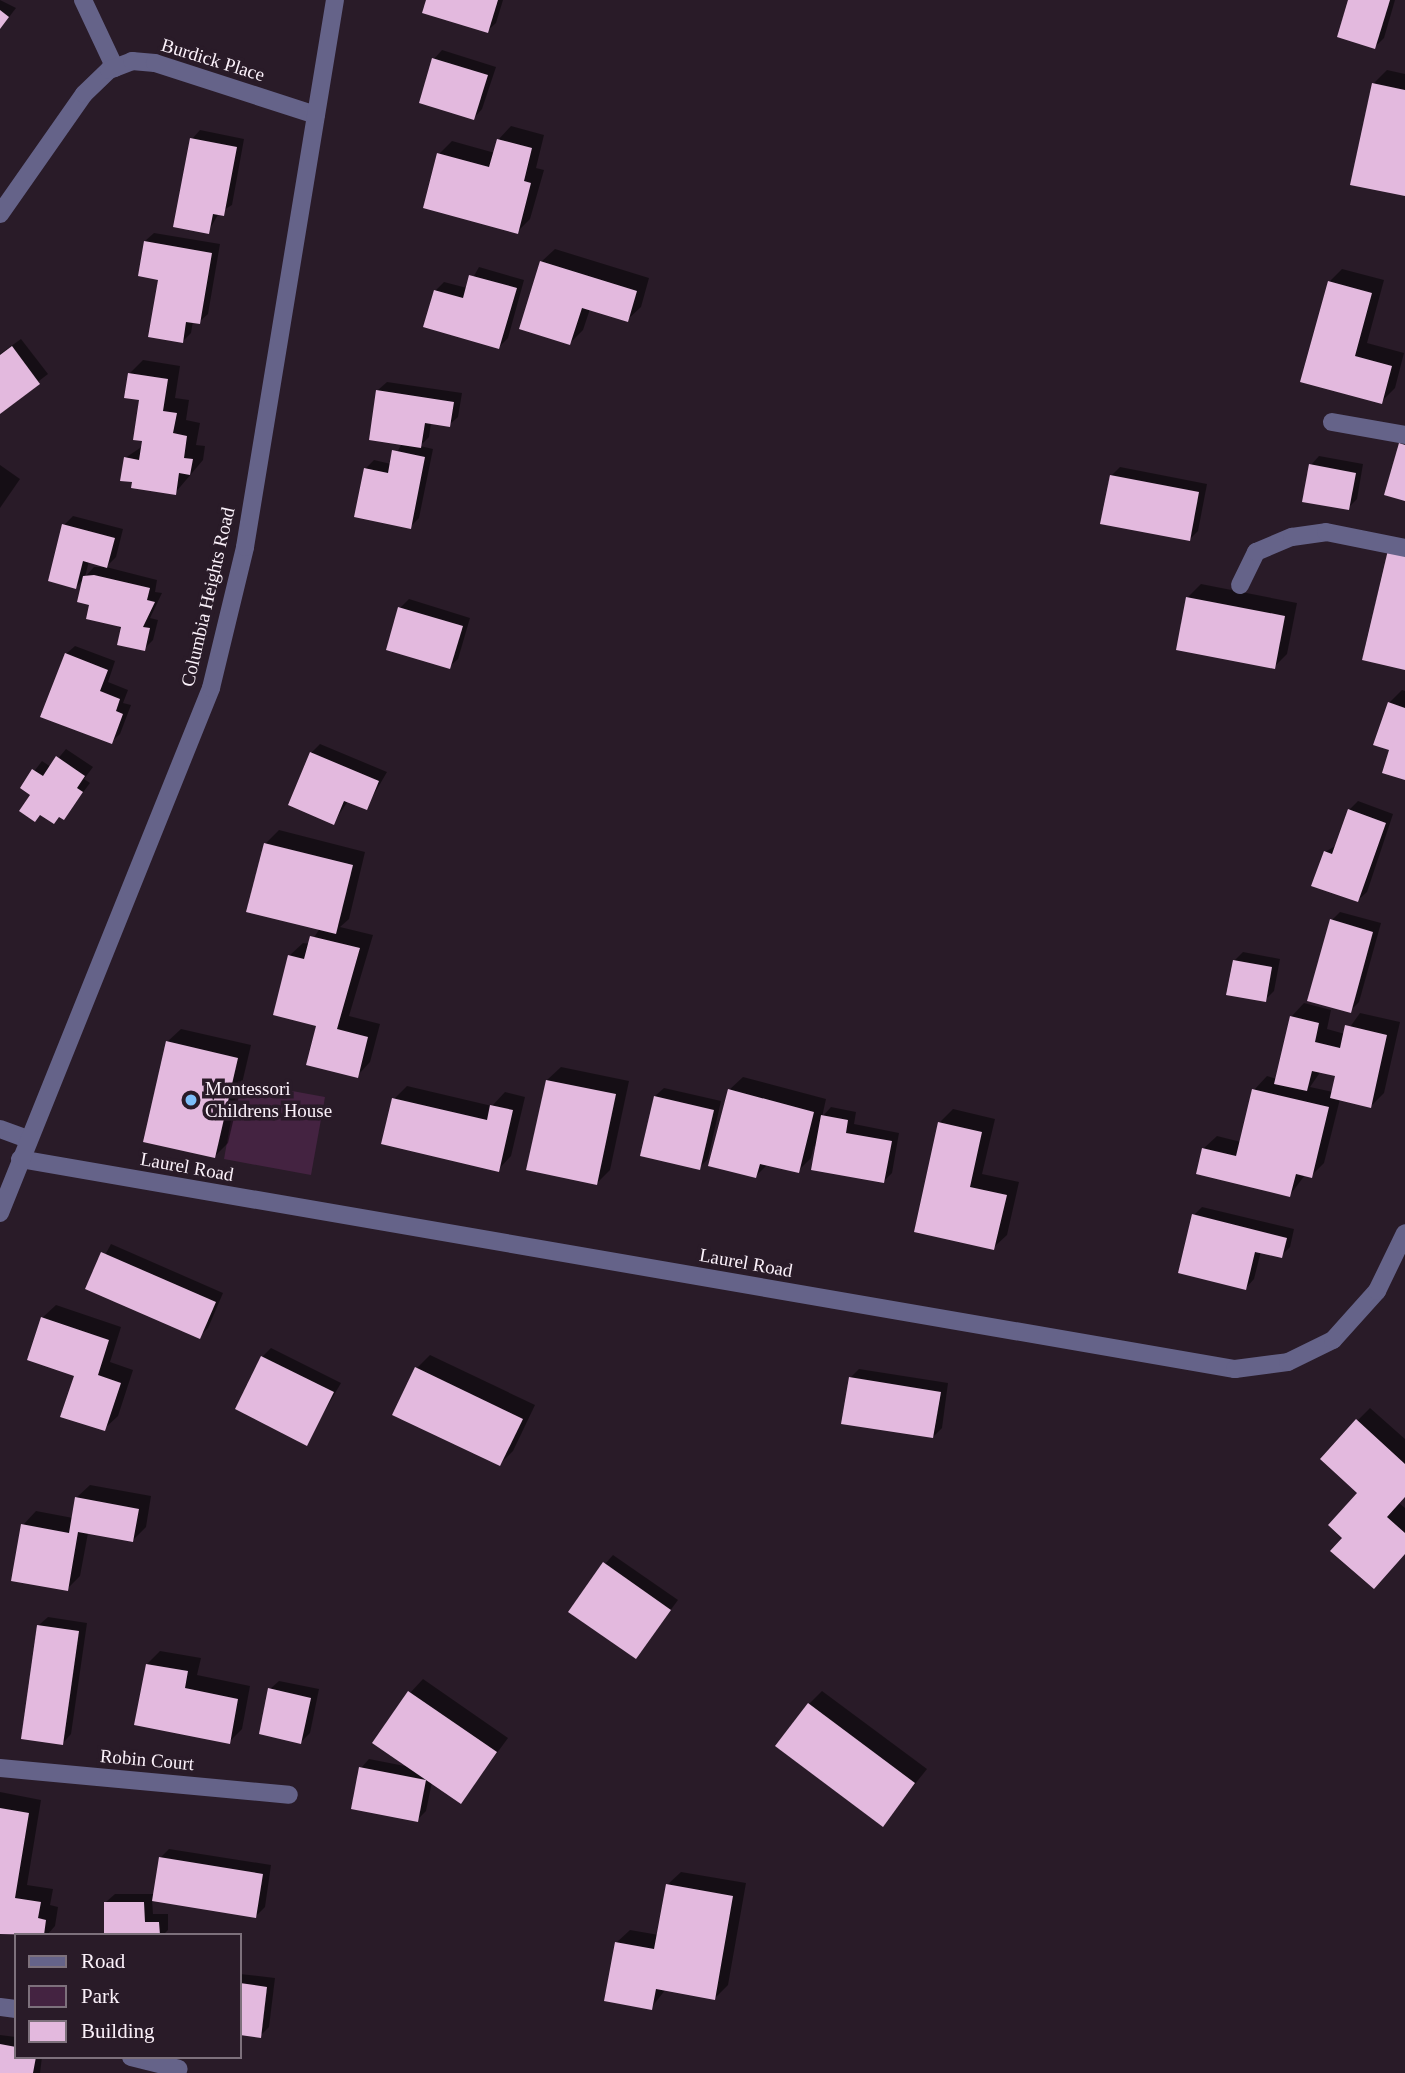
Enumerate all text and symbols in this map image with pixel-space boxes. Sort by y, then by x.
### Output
street label: Burdick Place [158,33,268,87]
street label: Columbia Heights Road [176,505,240,689]
place label: Montessori Childrens House [205,1078,332,1122]
marker: Montessori Childrens House [183,1092,199,1108]
street label: Laurel Road [139,1148,235,1186]
street label: Laurel Road [698,1244,794,1282]
street label: Robin Court [99,1745,195,1775]
legend [14,1933,242,2059]
text: Road [81,1949,125,1973]
text: Park [81,1984,120,2008]
text: Building [81,2019,155,2043]

